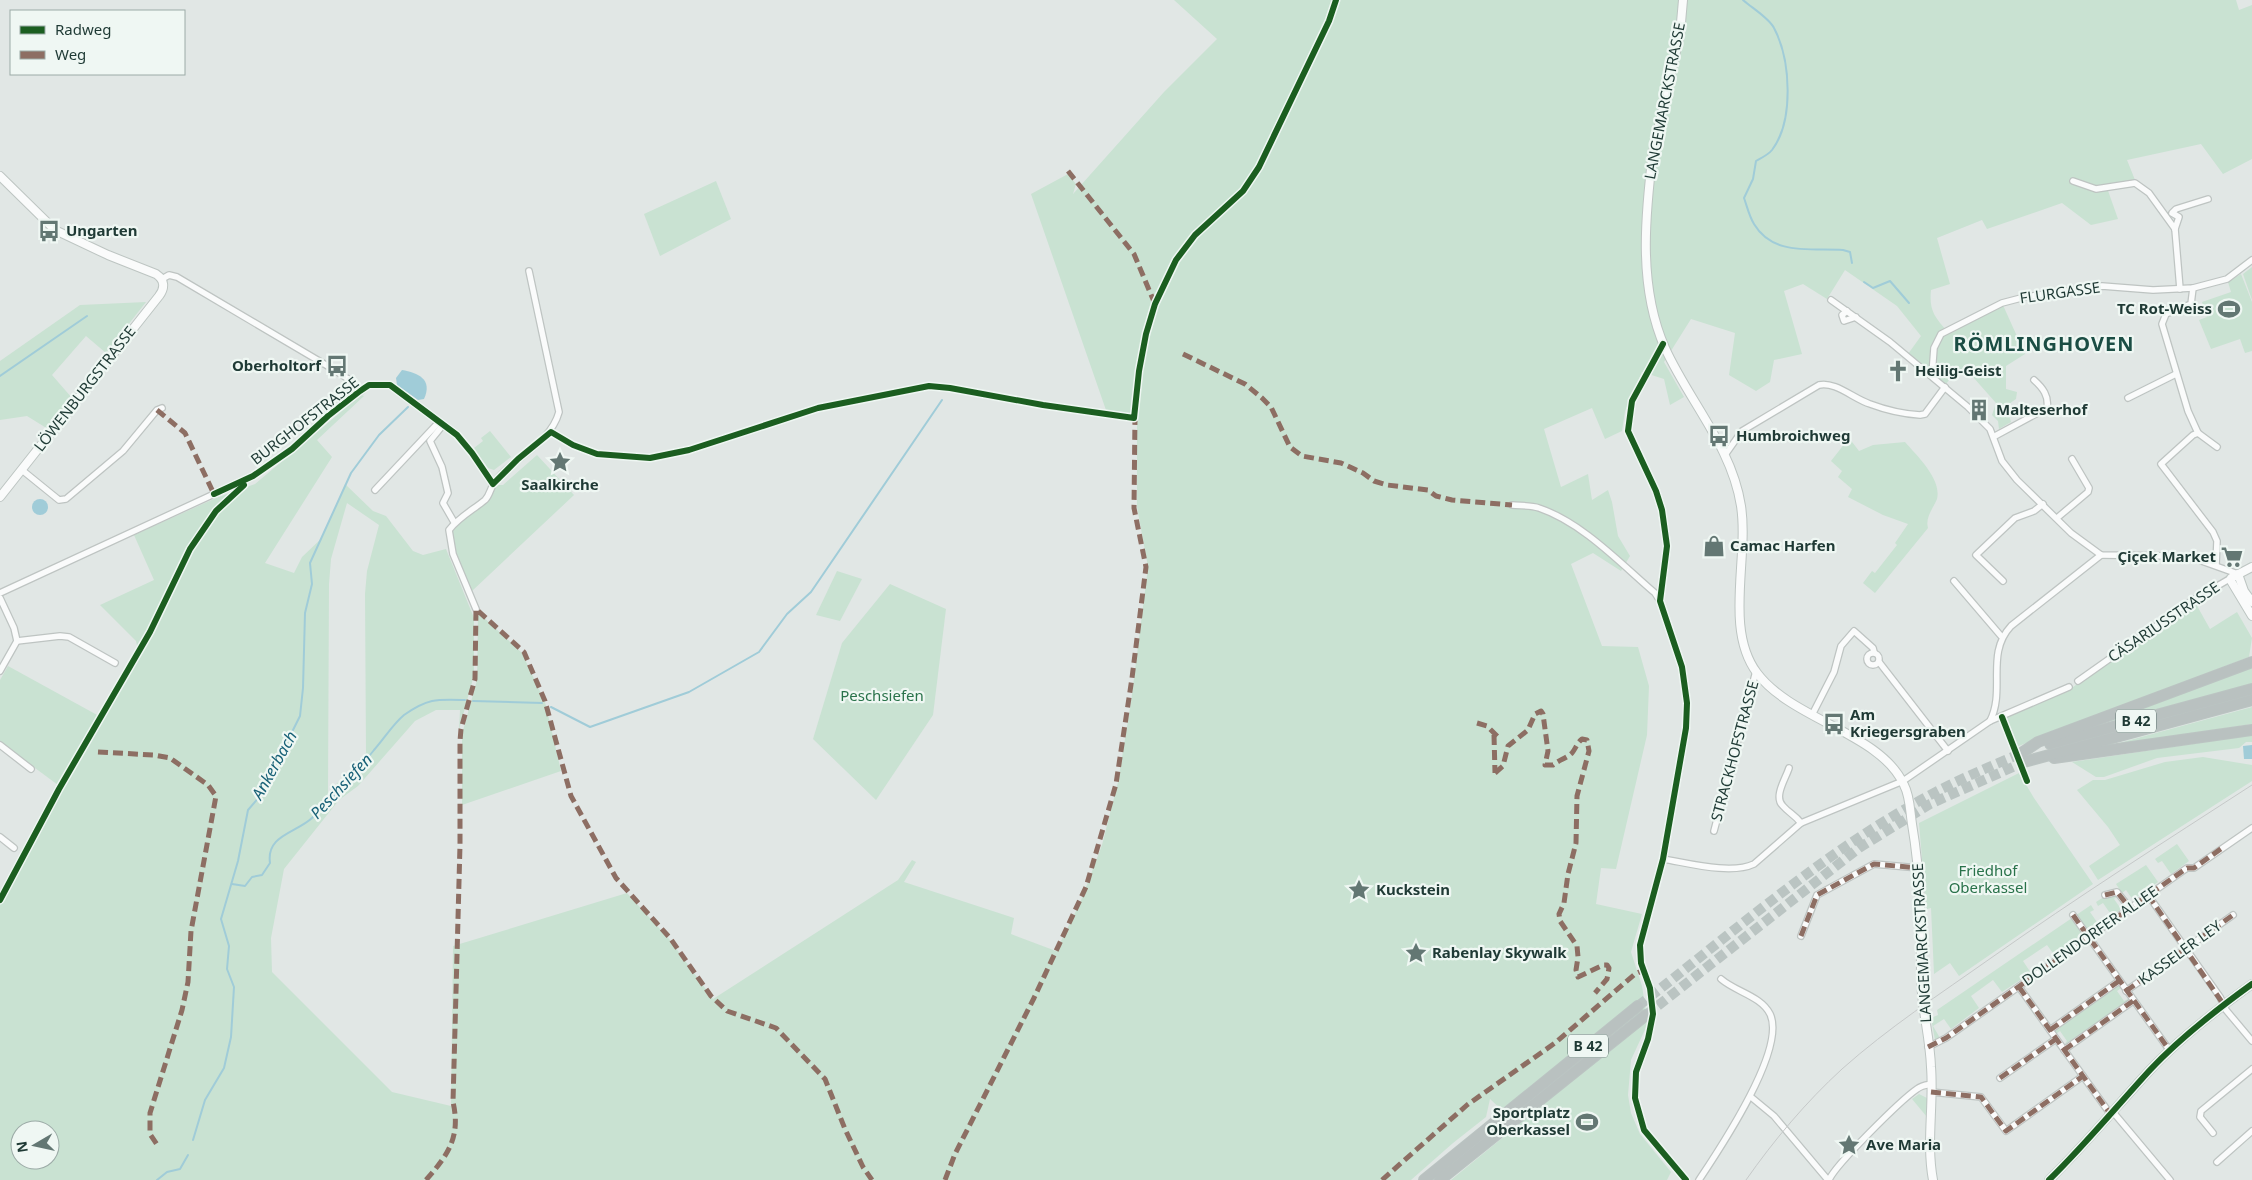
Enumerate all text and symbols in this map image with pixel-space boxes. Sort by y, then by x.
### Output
legend [10,10,185,75]
text: Radweg [55,19,111,39]
street label: LANGEMARCKSTRASSE [1639,21,1689,181]
text: Weg [55,44,86,64]
bus stop icon: Ungarten [36,218,62,244]
place label: Ungarten [66,220,137,240]
street label: FLURGASSE [2018,276,2101,308]
sports icon: TC Rot-Weiss [2216,296,2242,322]
place label: TC Rot-Weiss [2117,298,2212,318]
street label: LÖWENBURGSTRASSE [29,322,140,455]
district label: RÖMLINGHOVEN [1954,330,2134,357]
bus stop icon: Oberholtorf [324,353,350,379]
place label: Oberholtorf [232,355,322,375]
church icon: Heilig-Geist [1885,358,1911,384]
place label: Heilig-Geist [1915,360,2002,380]
street label: BURGHOFSTRASSE [246,372,363,469]
building icon: Malteserhof [1966,397,1992,423]
place label: Malteserhof [1996,399,2088,419]
bus stop icon: Humbroichweg [1706,423,1732,449]
place label: Humbroichweg [1736,425,1850,445]
place icon: Saalkirche [547,449,573,475]
place label: Saalkirche [521,474,599,494]
shop icon: Camac Harfen [1701,533,1727,559]
place label: Camac Harfen [1730,535,1836,555]
supermarket icon: Çiçek Market [2219,544,2245,570]
place label: Çiçek Market [2117,546,2216,566]
street label: CÄSARIUSSTRASSE [2104,576,2223,666]
street label: STRACKHOFSTRASSE [1706,678,1762,823]
park label: Peschsiefen [840,685,924,705]
place label: Am Kriegersgraben [1850,704,1966,741]
road number: B 42 [2116,709,2156,732]
bus stop icon: Am Kriegersgraben [1821,711,1847,737]
water label: Ankerbach [246,727,302,804]
water label: Peschsiefen [305,749,377,823]
park label: Friedhof Oberkassel [1949,860,2027,897]
street label: LANGEMARCKSTRASSE [1907,863,1935,1023]
place icon: Kuckstein [1346,877,1372,903]
place label: Kuckstein [1376,879,1450,899]
street label: DOLLENDORFER ALLEE [2018,881,2161,990]
street label: KASSELER LEY [2134,915,2225,989]
place icon: Rabenlay Skywalk [1403,940,1429,966]
place label: Rabenlay Skywalk [1432,942,1567,962]
road number: B 42 [1568,1034,1608,1058]
place label: Sportplatz Oberkassel [1486,1102,1570,1139]
sports icon: Sportplatz Oberkassel [1574,1109,1600,1135]
north arrow [10,1120,60,1170]
place icon: Ave Maria [1836,1132,1862,1158]
place label: Ave Maria [1866,1134,1941,1154]
text: N [11,1140,32,1154]

